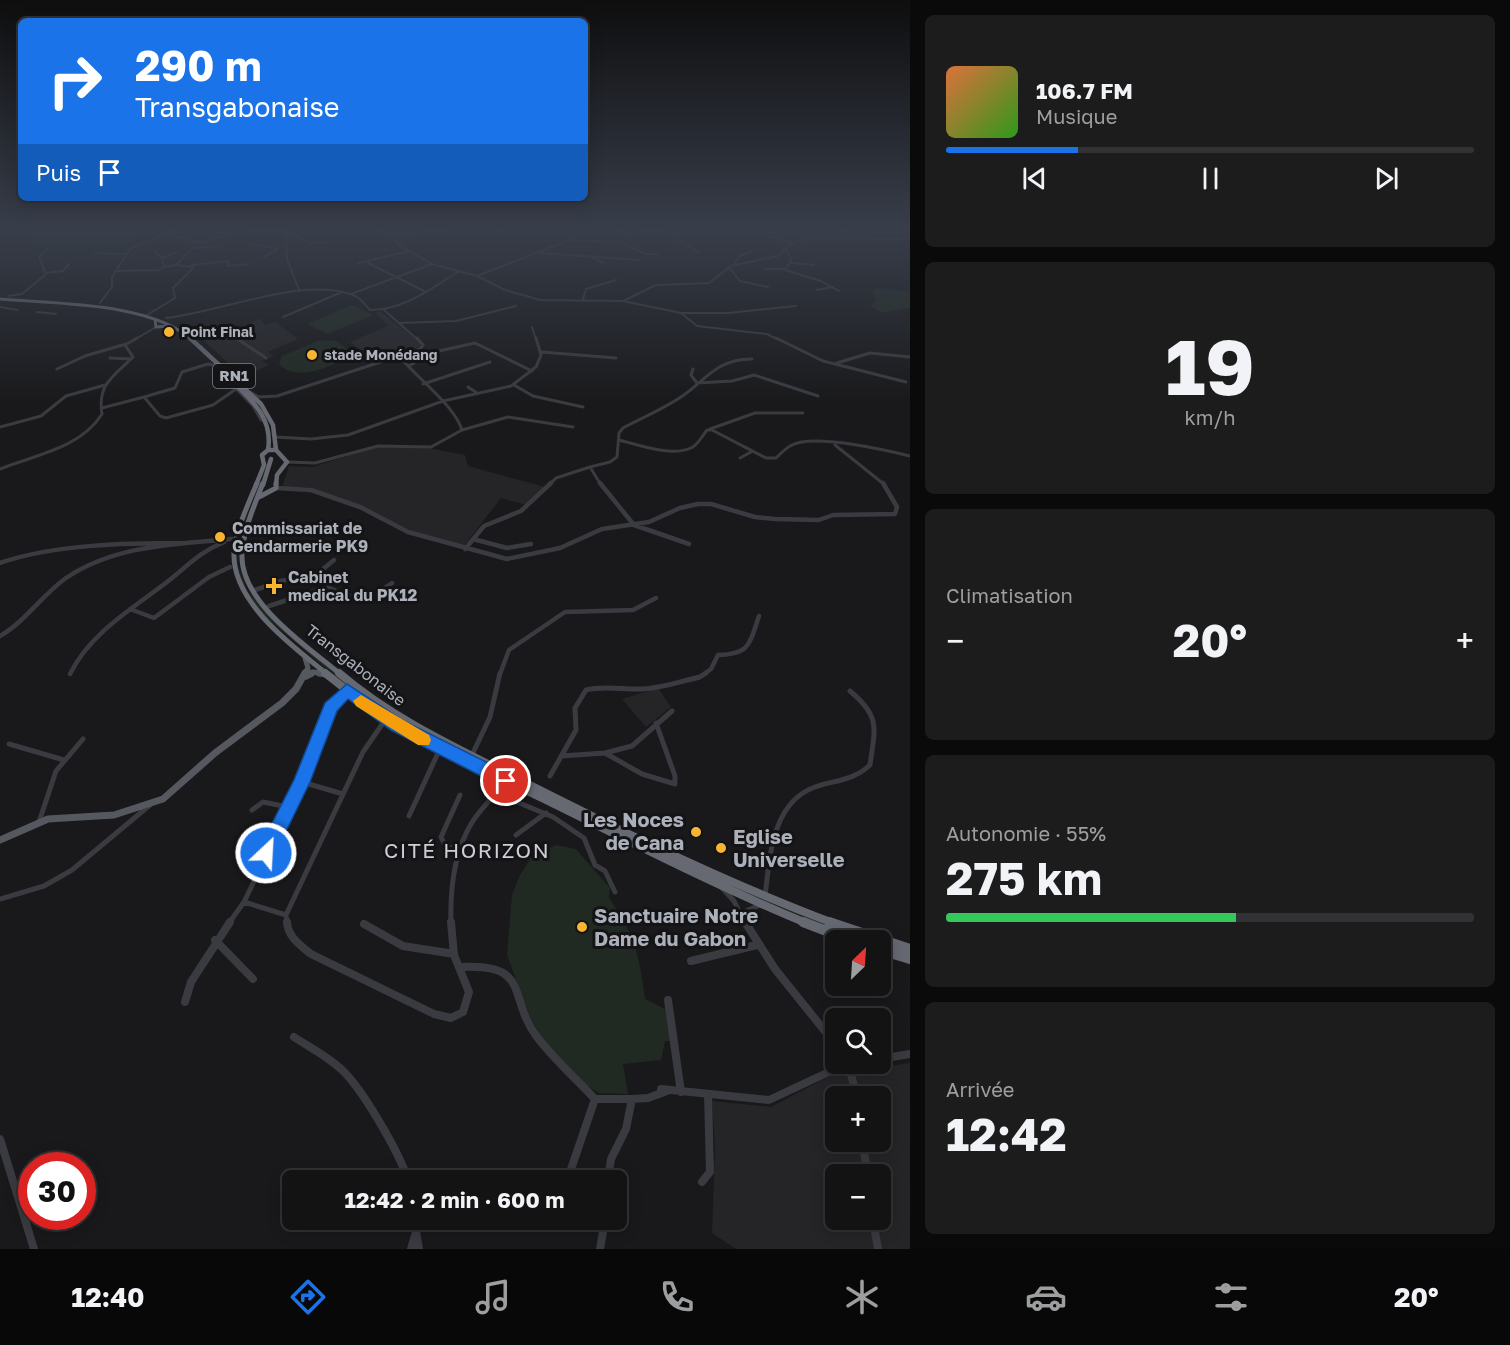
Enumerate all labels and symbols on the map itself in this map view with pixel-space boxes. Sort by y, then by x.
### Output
place label: Point Final [181,323,254,340]
marker: Point Final [162,325,176,339]
place label: stade Monédang [324,346,437,363]
marker: stade Monédang [305,348,319,362]
road number: RN1 [213,364,255,388]
place label: Commissariat de Gendarmerie PK9 [232,518,368,556]
marker: Commissariat de Gendarmerie PK9 [213,530,227,544]
place label: Cabinet medical du PK12 [288,567,417,605]
marker: Cabinet medical du PK12 [265,577,283,595]
street label: Transgabonaise [302,620,410,710]
pin [480,755,531,806]
place label: Les Noces de Cana [583,807,684,854]
position arrow [234,821,298,885]
place label: Eglise Universelle [733,824,845,871]
marker: Les Noces de Cana [689,825,703,839]
district label: CITÉ HORIZON [384,837,550,863]
marker: Eglise Universelle [714,841,728,855]
place label: Sanctuaire Notre Dame du Gabon [594,903,758,950]
marker: Sanctuaire Notre Dame du Gabon [575,920,589,934]
north arrow [825,930,891,996]
speed limit sign: 30 [18,1152,96,1230]

